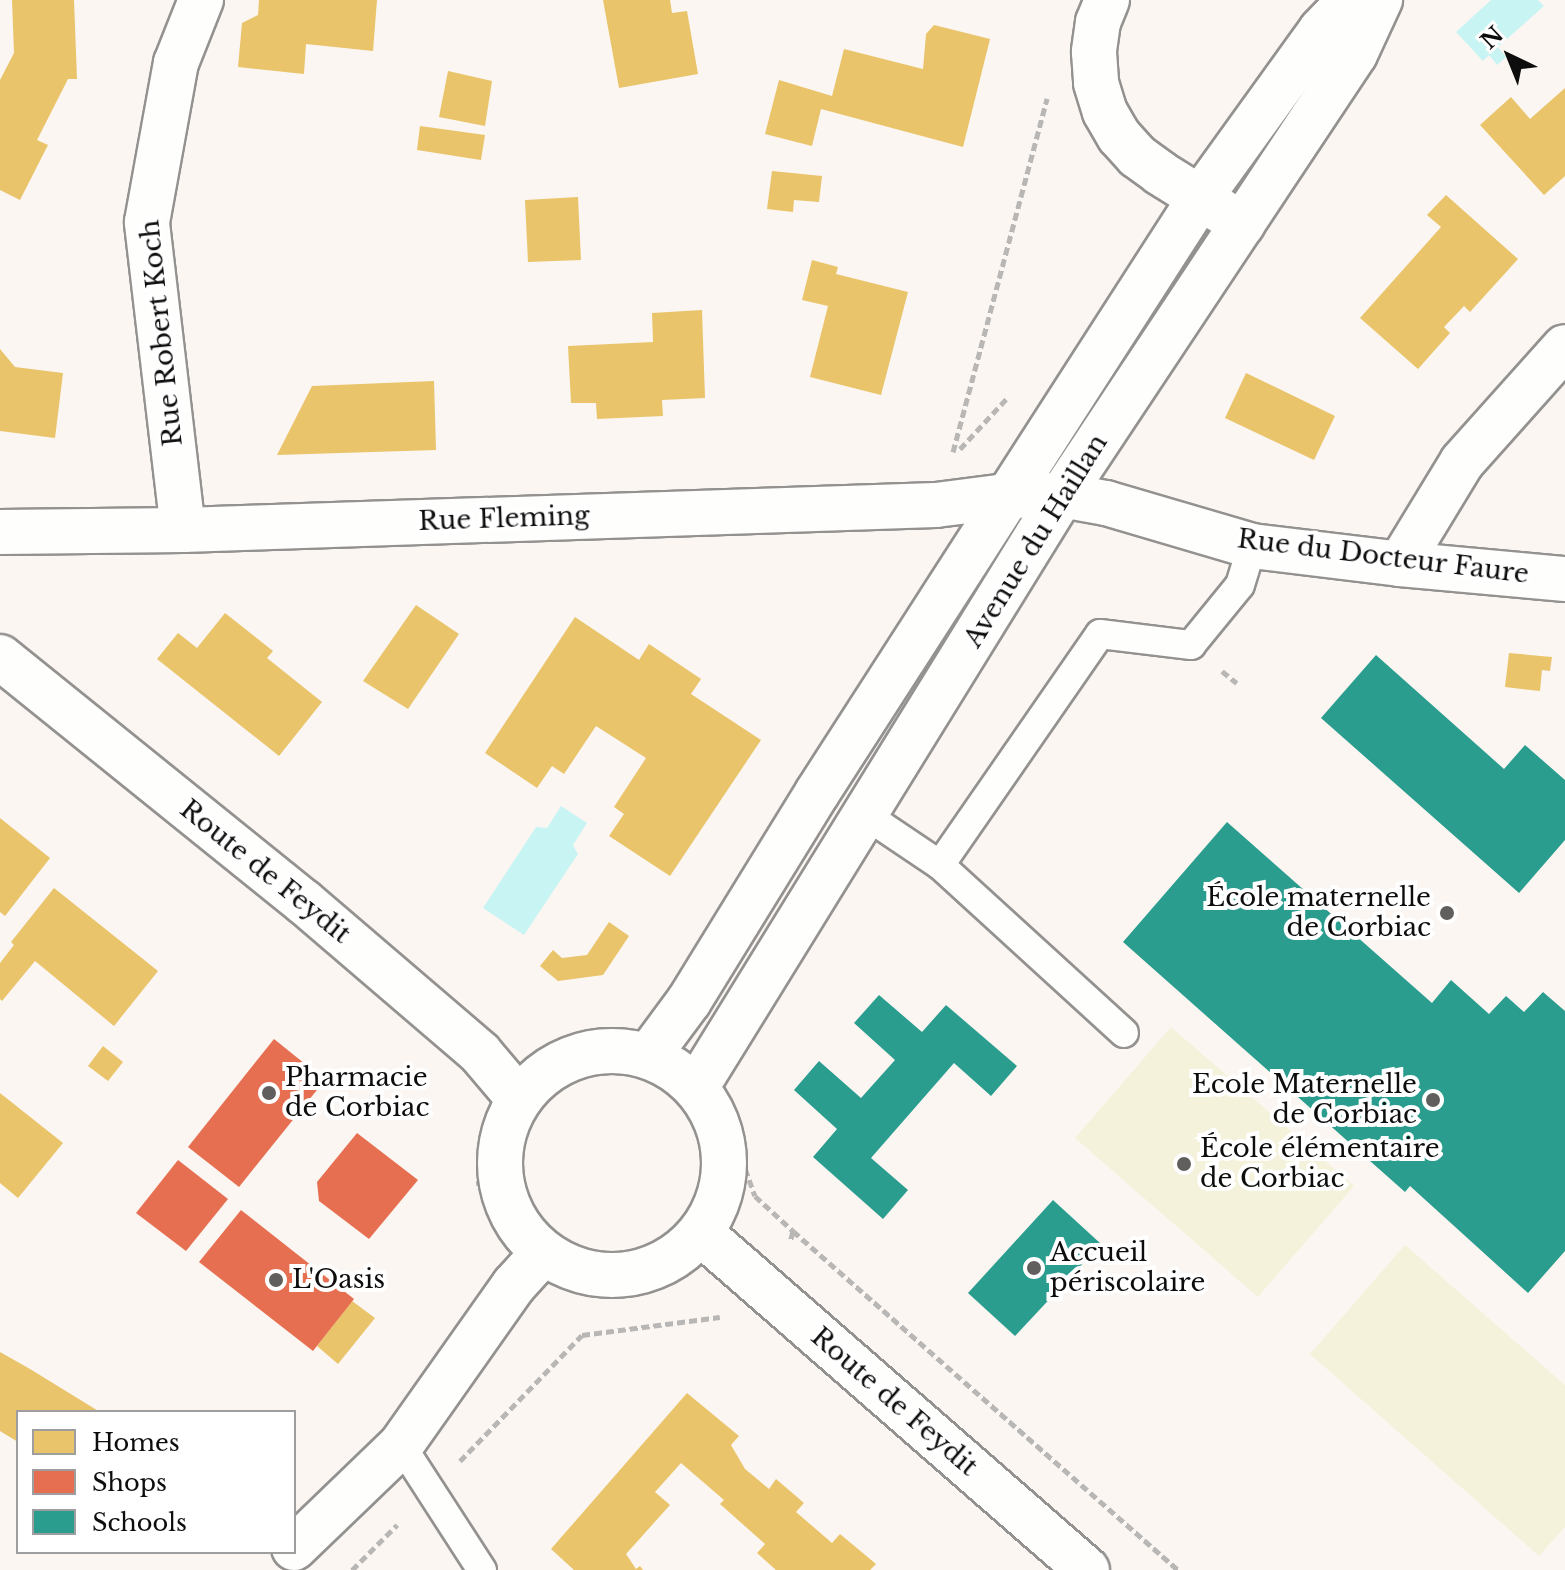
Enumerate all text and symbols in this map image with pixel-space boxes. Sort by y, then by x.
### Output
north arrow [1469,16,1549,96]
text: N [1476,21,1509,55]
street label: Rue Robert Koch [135,218,189,448]
street label: Avenue du Haillan [958,429,1114,653]
street label: Rue Fleming [418,500,590,538]
street label: Rue du Docteur Faure [1235,524,1531,590]
street label: Route de Feydit [174,794,356,950]
place label: École maternelle de Corbiac [1206,882,1431,944]
marker: École maternelle de Corbiac [1438,904,1456,922]
place label: Pharmacie de Corbiac [285,1062,429,1124]
place label: Ecole Maternelle de Corbiac [1192,1069,1417,1130]
marker: Pharmacie de Corbiac [260,1084,278,1102]
marker: Ecole Maternelle de Corbiac [1424,1091,1442,1109]
place label: École élémentaire de Corbiac [1200,1133,1440,1194]
marker: École élémentaire de Corbiac [1175,1155,1193,1173]
place label: Accueil périscolaire [1050,1237,1205,1298]
marker: Accueil périscolaire [1025,1259,1043,1277]
place label: L'Oasis [292,1264,385,1296]
marker: L'Oasis [267,1271,285,1289]
street label: Route de Feydit [805,1321,983,1483]
legend [16,1410,296,1554]
text: Homes [92,1428,180,1457]
text: Shops [92,1468,167,1497]
text: Schools [92,1508,187,1537]

